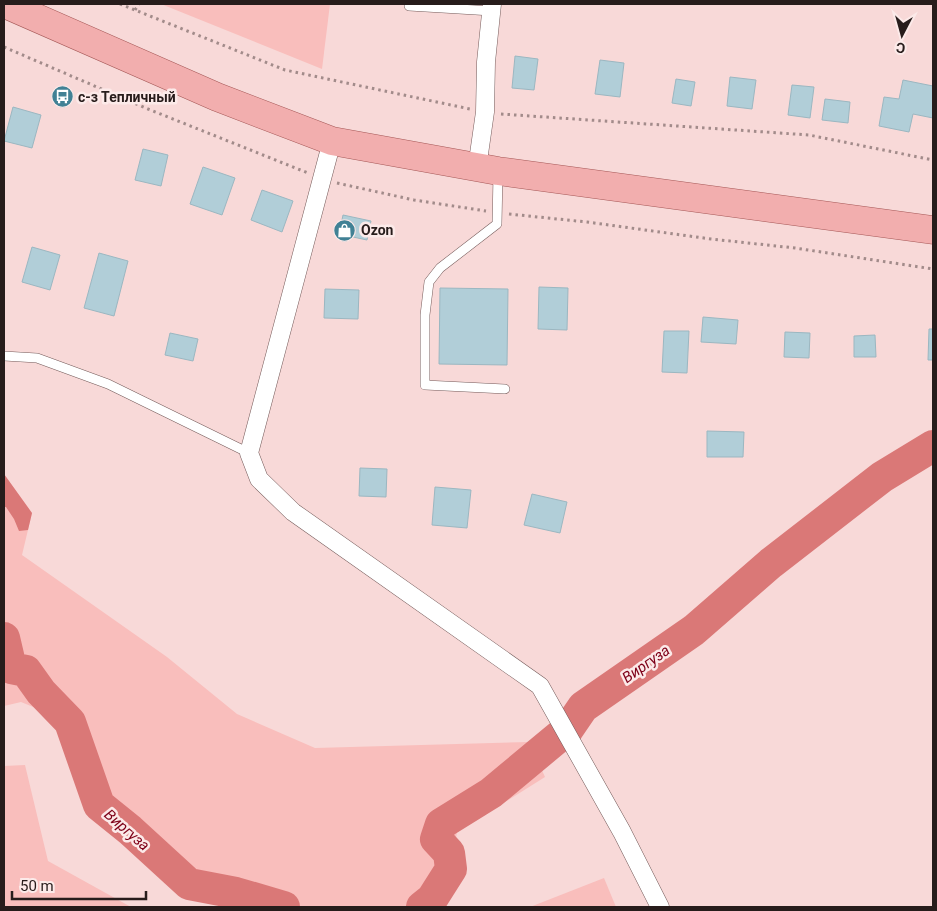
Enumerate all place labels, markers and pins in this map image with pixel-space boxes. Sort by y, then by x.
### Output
bus stop icon: с-з Тепличный [50,85,74,109]
place label: с-з Тепличный [78,89,176,105]
shop icon: Ozon [333,218,357,242]
place label: Ozon [361,222,394,238]

